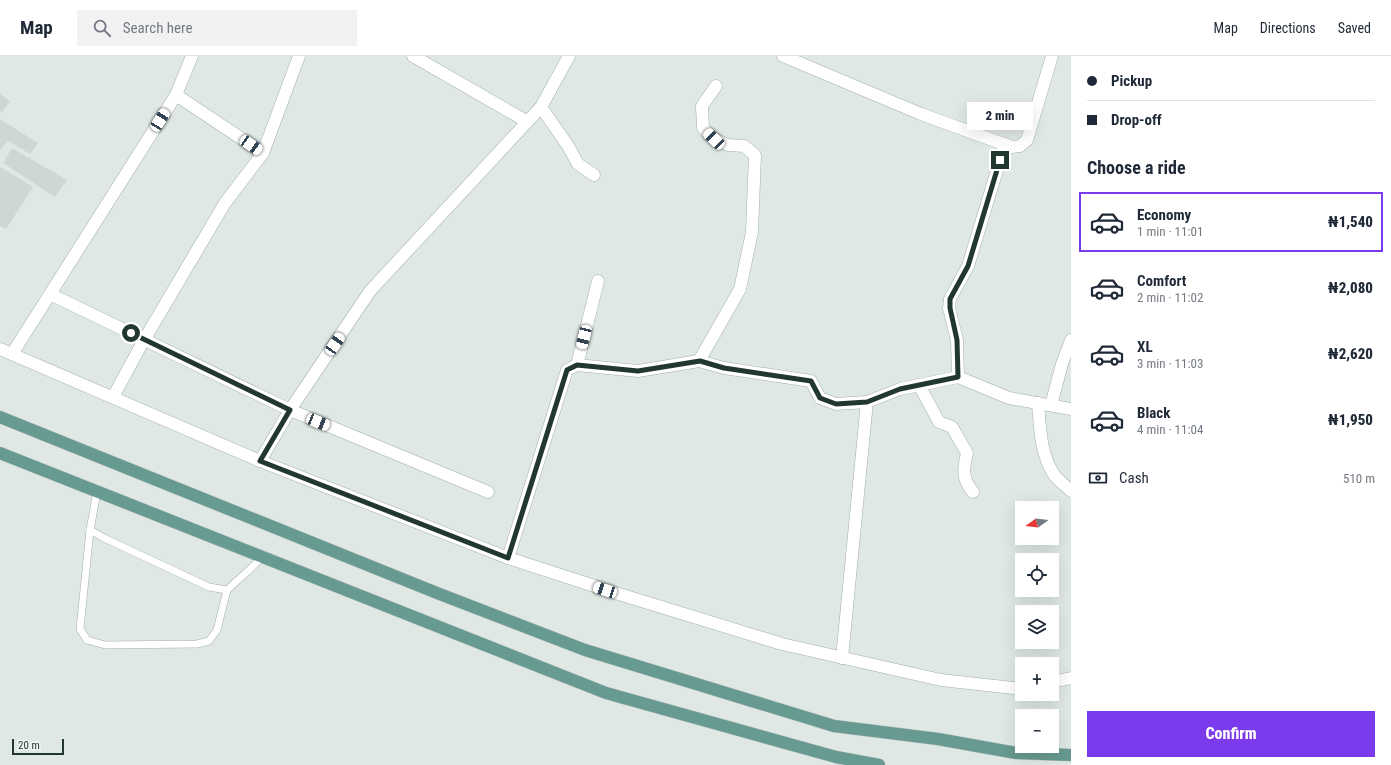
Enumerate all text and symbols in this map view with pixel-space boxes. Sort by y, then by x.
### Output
search box [77,10,357,46]
text: Map [20,16,53,39]
icon: search [91,17,113,39]
text: Search here [123,19,193,37]
text: Map [1214,20,1238,36]
text: Directions [1260,20,1316,36]
text: Saved [1338,20,1371,36]
text: Pickup [1111,72,1152,90]
callout: 2 min [967,102,1033,130]
car [149,107,171,133]
text: 2 min [986,108,1014,123]
text: Drop-off [1111,111,1162,129]
car [701,126,727,152]
car [238,133,264,157]
route end [991,151,1009,169]
text: Choose a ride [1087,157,1186,178]
icon: car [1089,204,1125,240]
text: Economy [1137,206,1191,224]
text: ₦1,540 [1328,213,1373,231]
text: 1 min · 11:01 [1137,224,1203,239]
icon: car [1089,270,1125,306]
text: Comfort [1137,272,1186,290]
text: ₦2,080 [1328,279,1373,297]
text: 2 min · 11:02 [1137,290,1203,305]
route start [122,324,140,342]
car [575,324,593,350]
car [323,331,347,357]
icon: car [1089,336,1125,372]
text: XL [1137,338,1153,356]
text: ₦2,620 [1328,345,1373,363]
text: 3 min · 11:03 [1137,356,1203,371]
icon: car [1089,402,1125,438]
text: Black [1137,404,1170,422]
text: ₦1,950 [1328,411,1373,429]
car [305,412,331,432]
text: 4 min · 11:04 [1137,422,1203,437]
icon: cash [1087,467,1109,489]
text: Cash [1119,469,1149,487]
text: 510 m [1343,471,1375,486]
north arrow [1015,501,1059,545]
map controls [1015,501,1059,753]
button: locate [1015,553,1059,597]
car [592,581,618,599]
button: layers [1015,605,1059,649]
button: + [1015,657,1059,701]
button: − [1015,709,1059,753]
button: Confirm [1087,711,1375,757]
scale bar [12,737,64,756]
text: 20 m [18,739,40,752]

